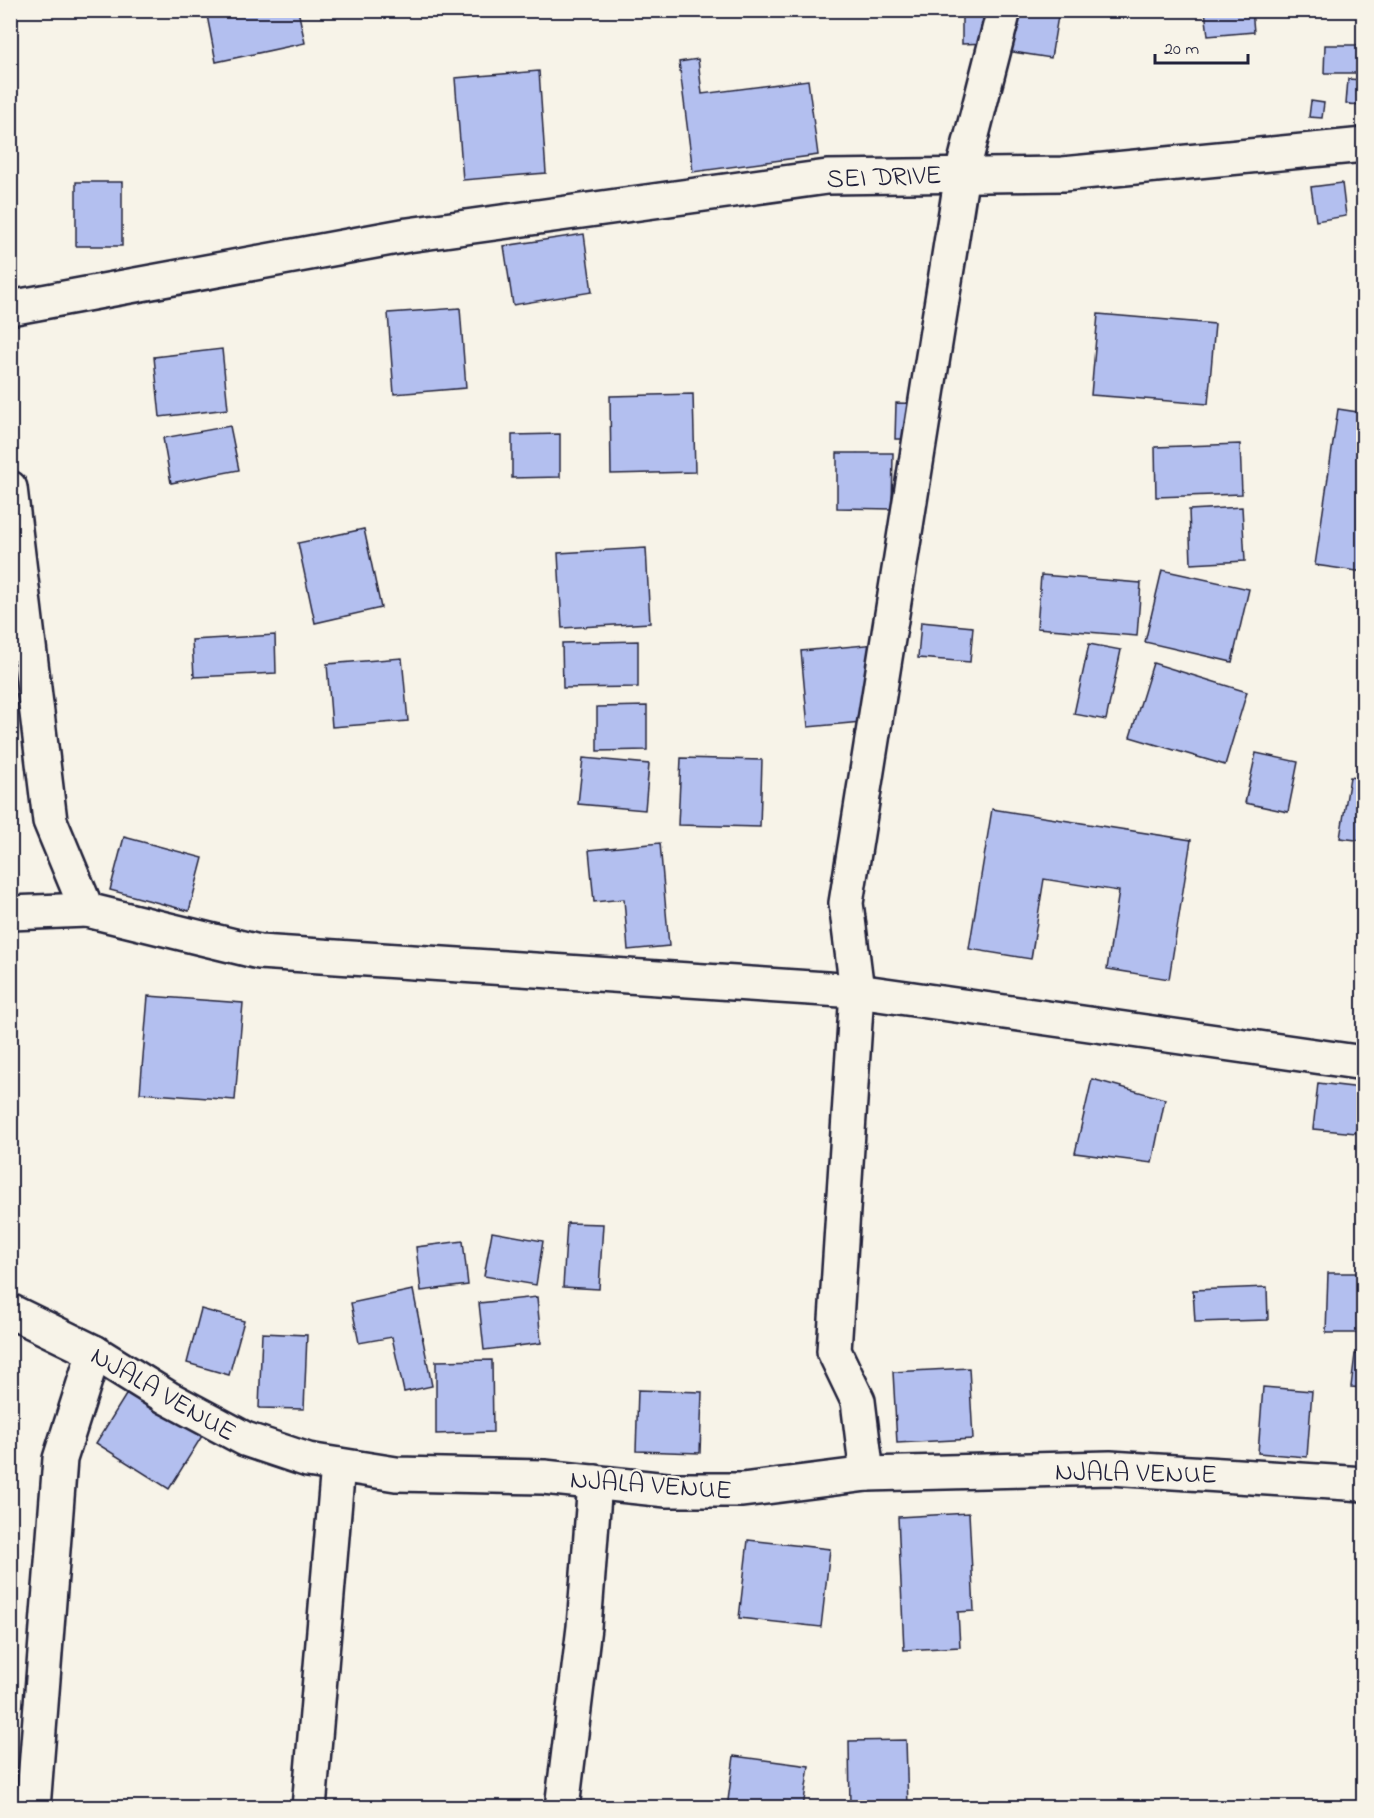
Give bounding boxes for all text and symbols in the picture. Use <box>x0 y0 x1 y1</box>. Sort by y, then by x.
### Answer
scale bar <box>1155 27 1248 65</box>
text: 20 m <box>1164 37 1199 63</box>
street label: SEI DRIVE <box>826 157 942 200</box>
street label: NJALA VENUE <box>83 1338 243 1453</box>
street label: NJALA VENUE <box>1055 1454 1217 1495</box>
street label: NJALA VENUE <box>569 1461 733 1512</box>

